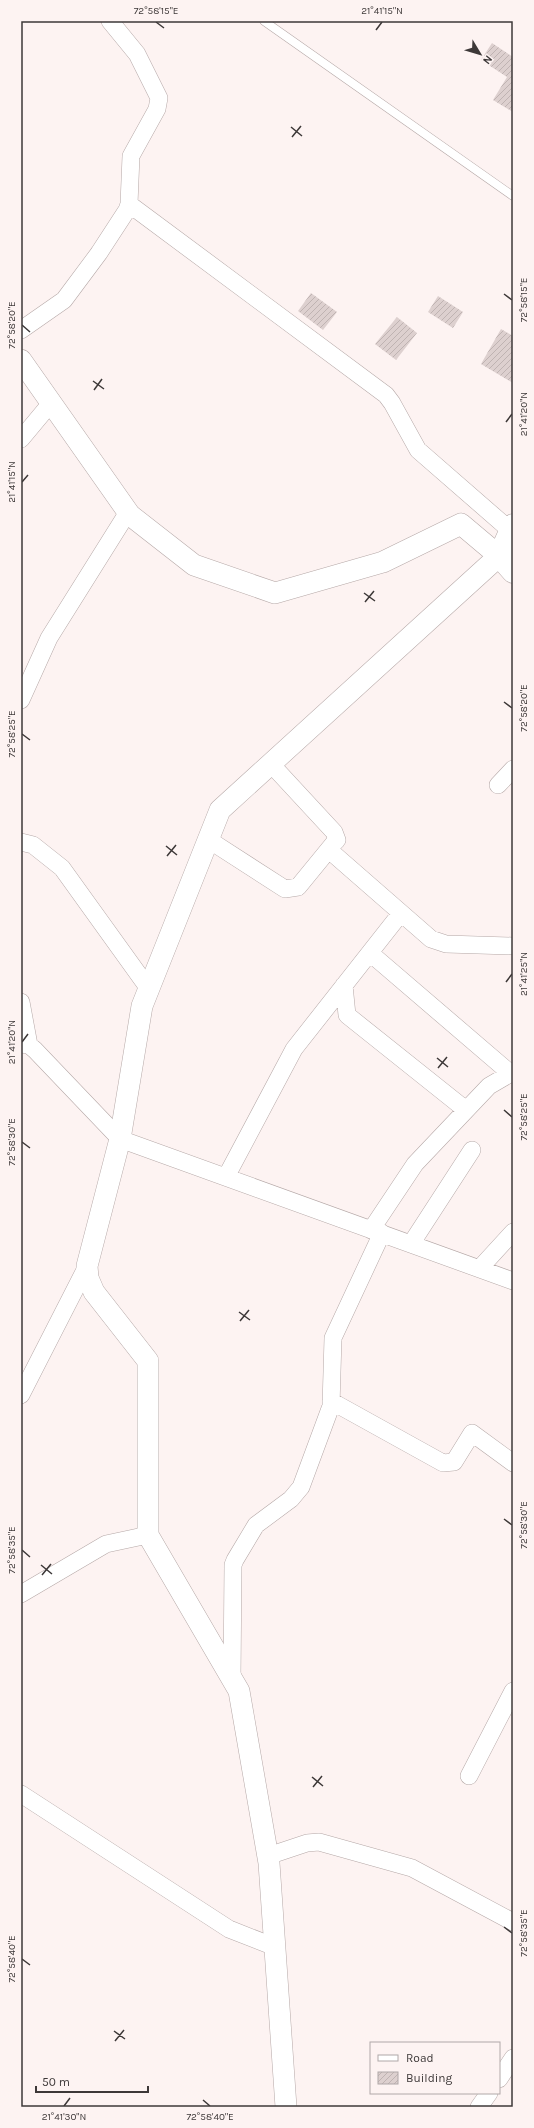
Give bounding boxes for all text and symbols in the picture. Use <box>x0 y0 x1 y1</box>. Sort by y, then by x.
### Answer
text: 72°58'15"E <box>134 5 178 17</box>
text: 21°41'15"N <box>361 5 403 17</box>
north arrow <box>460 34 500 74</box>
text: N <box>480 53 495 67</box>
text: 72°58'15"E <box>518 278 530 322</box>
text: 72°58'20"E <box>6 301 18 349</box>
text: 21°41'20"N <box>518 392 530 436</box>
text: 21°41'15"N <box>6 461 18 503</box>
text: 72°58'20"E <box>518 684 530 732</box>
text: 72°58'25"E <box>6 710 18 758</box>
text: 21°41'25"N <box>518 952 530 996</box>
text: 21°41'20"N <box>6 1020 18 1064</box>
text: 72°58'25"E <box>518 1093 530 1141</box>
text: 72°58'30"E <box>6 1118 18 1166</box>
text: 72°58'30"E <box>518 1501 530 1549</box>
text: 72°58'35"E <box>6 1526 18 1574</box>
text: 72°58'35"E <box>518 1909 530 1957</box>
text: 72°58'40"E <box>6 1935 18 1983</box>
legend <box>370 2042 500 2094</box>
text: Road <box>406 2051 434 2065</box>
scale bar <box>36 2068 148 2094</box>
text: Building <box>406 2071 453 2085</box>
text: 50 m <box>42 2075 70 2089</box>
text: 21°41'30"N <box>42 2111 86 2123</box>
text: 72°58'40"E <box>186 2111 234 2123</box>

